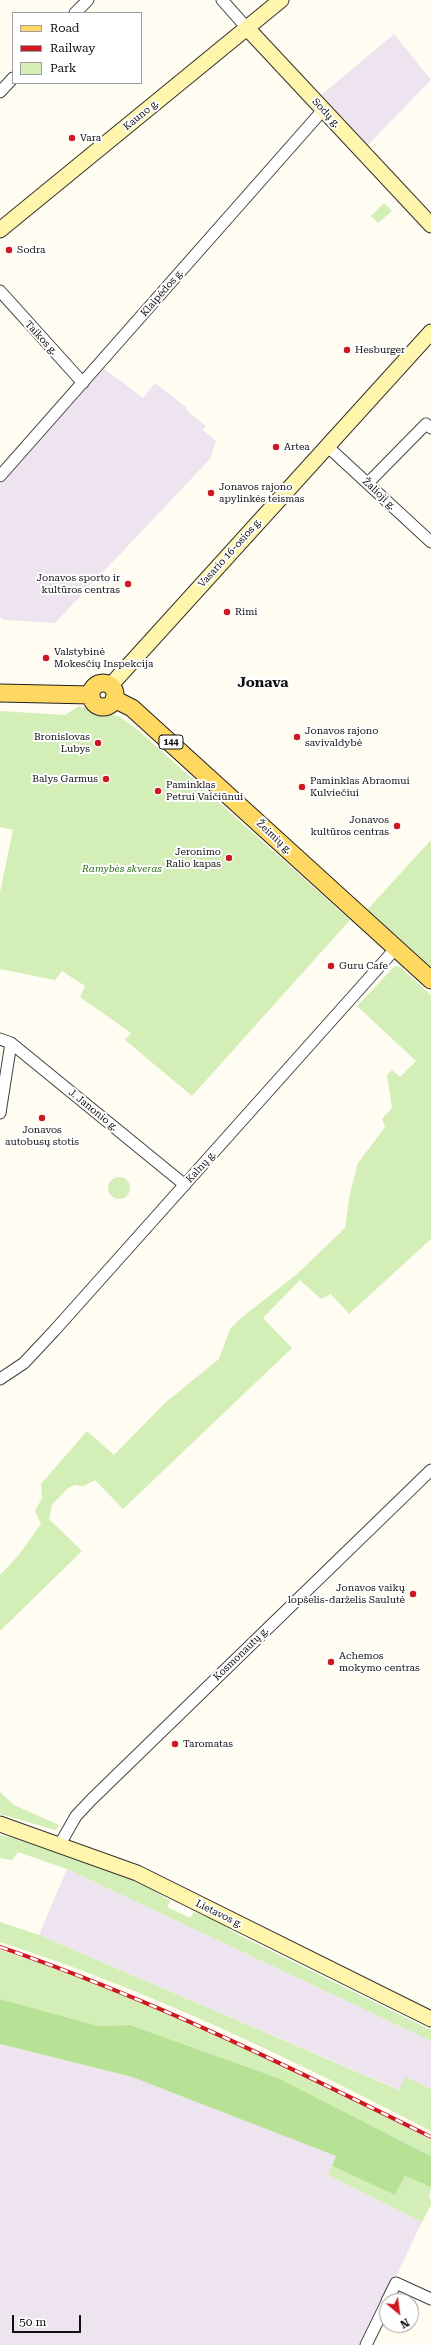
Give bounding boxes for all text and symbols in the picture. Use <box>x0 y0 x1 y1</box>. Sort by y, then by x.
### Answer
legend <box>12 12 142 84</box>
text: Road <box>50 21 79 35</box>
text: Railway <box>50 41 95 55</box>
text: Park <box>50 61 76 75</box>
street label: Sodų g. <box>309 96 343 130</box>
street label: Kauno g. <box>121 97 161 133</box>
place label: Vara <box>80 132 101 144</box>
marker: Vara <box>67 133 77 143</box>
place label: Sodra <box>17 244 45 256</box>
marker: Sodra <box>4 245 14 255</box>
street label: Klaipėdos g. <box>138 267 186 319</box>
street label: Taikos g. <box>22 319 60 357</box>
place label: Hesburger <box>355 344 405 356</box>
marker: Hesburger <box>342 345 352 355</box>
place label: Artea <box>284 441 310 453</box>
marker: Artea <box>271 442 281 452</box>
street label: Žalioji g. <box>360 476 398 512</box>
place label: Jonavos rajono apylinkės teismas <box>219 481 304 504</box>
marker: Jonavos rajono apylinkės teismas <box>206 488 216 498</box>
street label: Vasario 16-osios g. <box>196 516 264 590</box>
place label: Jonavos sporto ir kultūros centras <box>36 572 120 596</box>
marker: Jonavos sporto ir kultūros centras <box>123 579 133 589</box>
place label: Rimi <box>235 606 257 618</box>
marker: Rimi <box>222 607 232 617</box>
place label: Valstybinė Mokesčių Inspekcija <box>54 646 153 670</box>
marker: Valstybinė Mokesčių Inspekcija <box>41 653 51 663</box>
district label: Jonava <box>238 675 288 691</box>
place label: Jonavos rajono savivaldybė <box>305 725 378 748</box>
place label: Bronislovas Lubys <box>34 731 90 754</box>
marker: Jonavos rajono savivaldybė <box>292 732 302 742</box>
road number: 144 <box>159 735 183 749</box>
marker: Bronislovas Lubys <box>93 738 103 748</box>
place label: Balys Garmus <box>32 773 98 785</box>
marker: Balys Garmus <box>101 774 111 784</box>
place label: Paminklas Abraomui Kulviečiui <box>310 775 410 798</box>
place label: Paminklas Petrui Vaičiūnui <box>166 779 243 802</box>
marker: Paminklas Abraomui Kulviečiui <box>297 782 307 792</box>
marker: Paminklas Petrui Vaičiūnui <box>153 786 163 796</box>
place label: Jonavos kultūros centras <box>311 814 389 838</box>
street label: Žeimių g. <box>254 818 294 856</box>
marker: Jonavos kultūros centras <box>392 821 402 831</box>
place label: Jeronimo Ralio kapas <box>166 846 221 870</box>
marker: Jeronimo Ralio kapas <box>224 853 234 863</box>
park label: Ramybės skveras <box>82 863 162 875</box>
place label: Guru Cafe <box>339 960 388 972</box>
marker: Guru Cafe <box>326 961 336 971</box>
street label: J. Janonio g. <box>66 1087 120 1133</box>
marker: Jonavos autobusų stotis <box>37 1113 47 1123</box>
place label: Jonavos autobusų stotis <box>5 1124 79 1148</box>
street label: Kalnų g. <box>184 1149 218 1185</box>
place label: Jonavos vaikų lopšelis-darželis Saulutė <box>288 1582 405 1606</box>
marker: Jonavos vaikų lopšelis-darželis Saulutė <box>408 1589 418 1599</box>
street label: Kosmonautų g. <box>211 1625 271 1683</box>
place label: Achemos mokymo centras <box>339 1650 420 1674</box>
marker: Achemos mokymo centras <box>326 1657 336 1667</box>
place label: Taromatas <box>183 1738 233 1750</box>
marker: Taromatas <box>170 1739 180 1749</box>
street label: Lietavos g. <box>194 1897 244 1931</box>
north arrow <box>379 2293 419 2333</box>
scale bar <box>14 2307 83 2333</box>
text: 50 m <box>19 2315 46 2329</box>
text: N <box>398 2315 411 2331</box>

